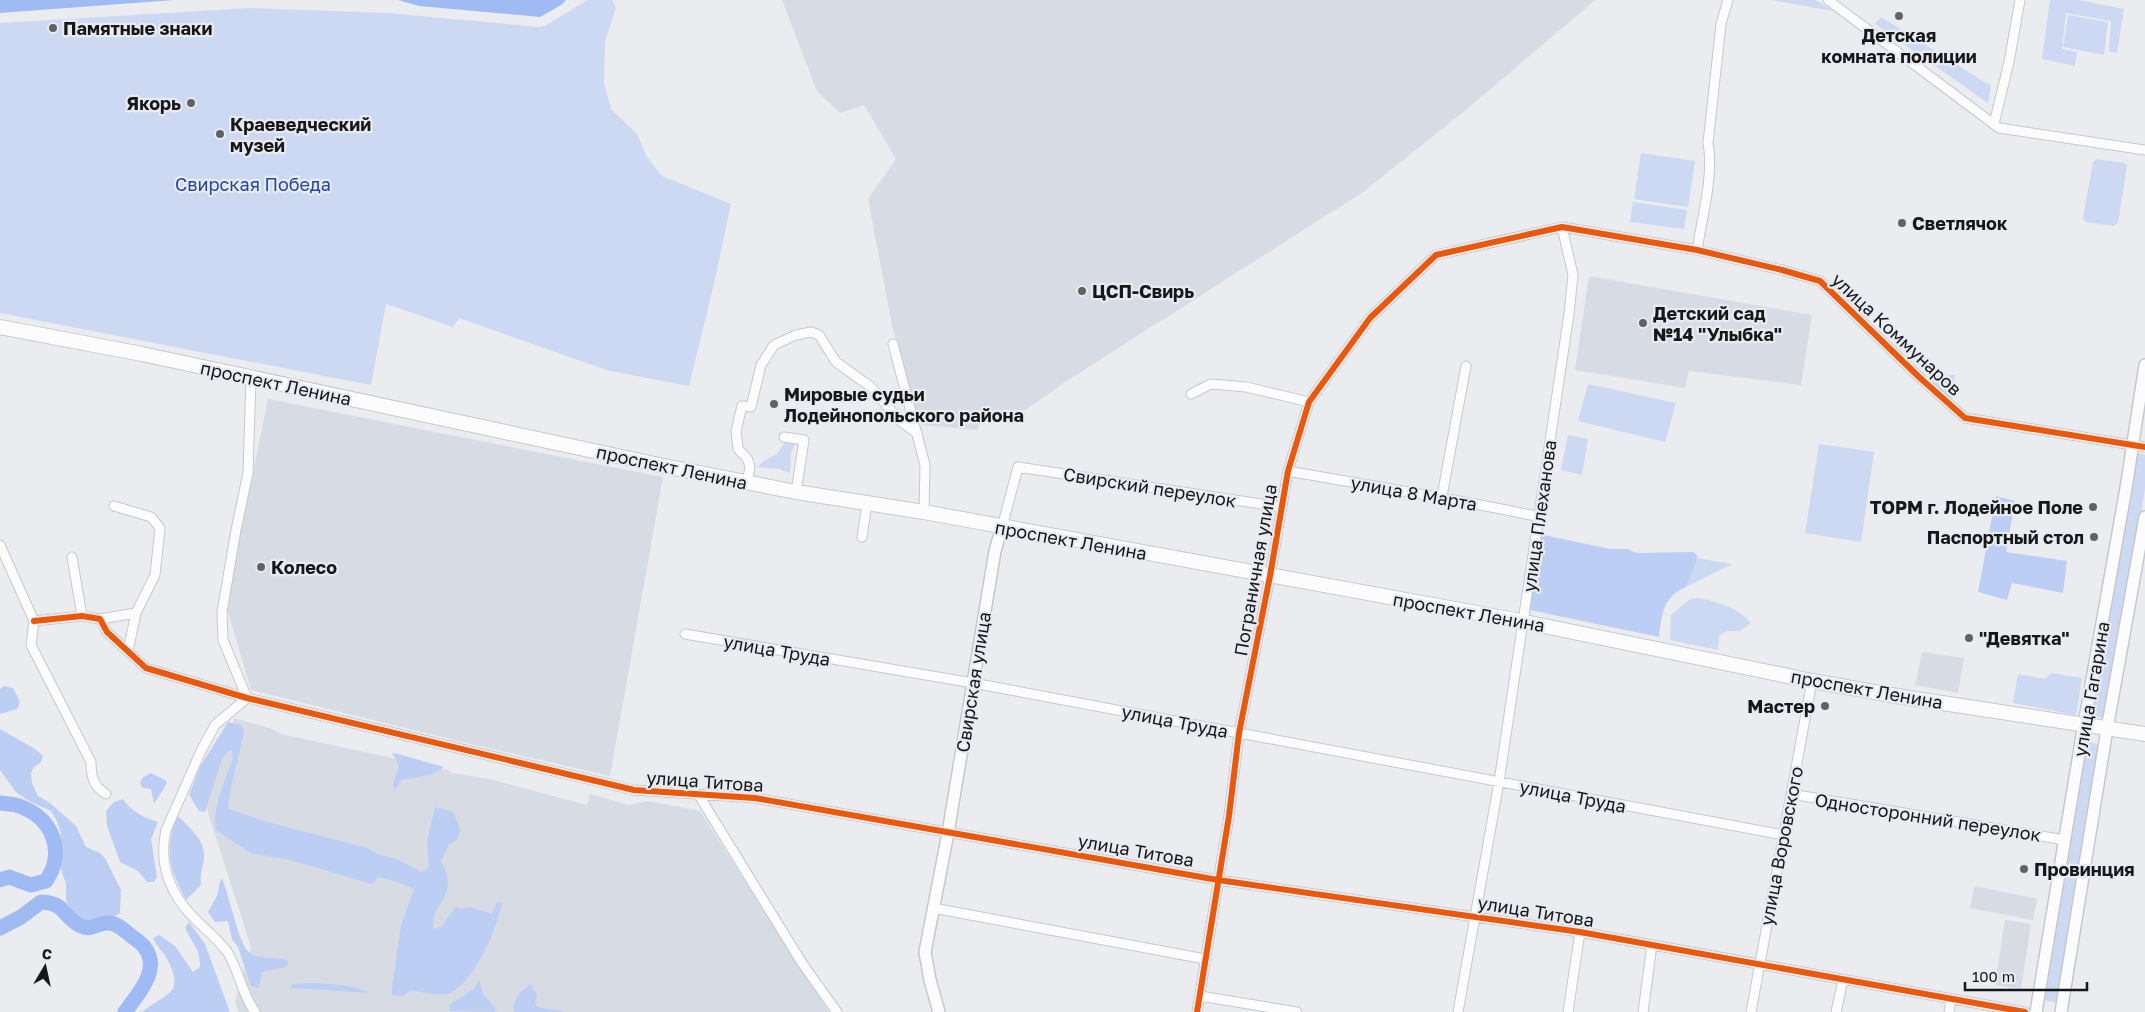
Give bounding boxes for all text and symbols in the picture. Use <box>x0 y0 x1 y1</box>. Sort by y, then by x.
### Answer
marker: Детская комната полиции <box>1893 10 1905 22</box>
place label: Памятные знаки <box>63 17 212 39</box>
marker: Памятные знаки <box>47 22 59 34</box>
place label: Детская комната полиции <box>1821 24 1977 67</box>
place label: Якорь <box>127 92 181 114</box>
marker: Якорь <box>185 97 197 109</box>
place label: Краеведческий музей <box>230 113 371 156</box>
marker: Краеведческий музей <box>214 128 226 140</box>
park label: Свирская Победа <box>175 173 331 195</box>
place label: Светлячок <box>1912 212 2008 234</box>
marker: Светлячок <box>1896 217 1908 229</box>
street label: улица Коммунаров <box>1828 268 1966 400</box>
place label: ЦСП-Свирь <box>1092 280 1194 302</box>
marker: ЦСП-Свирь <box>1076 285 1088 297</box>
place label: Детский сад №14 "Улыбка" <box>1653 302 1782 345</box>
marker: Детский сад №14 "Улыбка" <box>1637 317 1649 329</box>
street label: проспект Ленина <box>198 356 354 410</box>
place label: Мировые судьи Лодейнопольского района <box>784 383 1024 426</box>
marker: Мировые судьи Лодейнопольского района <box>768 398 780 410</box>
street label: улица Плеханова <box>1517 439 1561 593</box>
street label: проспект Ленина <box>594 440 750 494</box>
street label: Свирский переулок <box>1062 462 1238 512</box>
street label: улица 8 Марта <box>1349 471 1479 515</box>
street label: Пограничная улица <box>1229 482 1281 658</box>
place label: ТОРМ г. Лодейное Поле <box>1870 496 2083 518</box>
marker: ТОРМ г. Лодейное Поле <box>2087 501 2099 513</box>
street label: проспект Ленина <box>993 516 1149 564</box>
place label: Паспортный стол <box>1927 526 2084 548</box>
marker: Паспортный стол <box>2088 531 2100 543</box>
place label: Колесо <box>271 556 337 578</box>
marker: Колесо <box>255 561 267 573</box>
street label: проспект Ленина <box>1391 588 1547 636</box>
street label: Свирская улица <box>951 610 995 754</box>
street label: улица Гагарина <box>2068 620 2114 758</box>
place label: "Девятка" <box>1979 627 2070 649</box>
street label: улица Труда <box>722 630 832 670</box>
marker: "Девятка" <box>1963 632 1975 644</box>
street label: проспект Ленина <box>1789 665 1945 713</box>
place label: Мастер <box>1747 695 1815 717</box>
street label: улица Труда <box>1120 700 1230 742</box>
marker: Мастер <box>1819 700 1831 712</box>
street label: улица Воровского <box>1755 765 1807 927</box>
street label: улица Титова <box>646 766 764 796</box>
street label: улица Труда <box>1518 775 1628 817</box>
street label: Односторонний переулок <box>1813 788 2043 846</box>
street label: улица Титова <box>1076 829 1196 871</box>
place label: Провинция <box>2034 858 2135 880</box>
marker: Провинция <box>2018 863 2030 875</box>
street label: улица Титова <box>1476 891 1596 931</box>
north arrow <box>20 942 70 992</box>
text: С <box>41 944 53 963</box>
scale bar <box>1965 960 2088 992</box>
text: 100 m <box>1972 967 2015 985</box>

